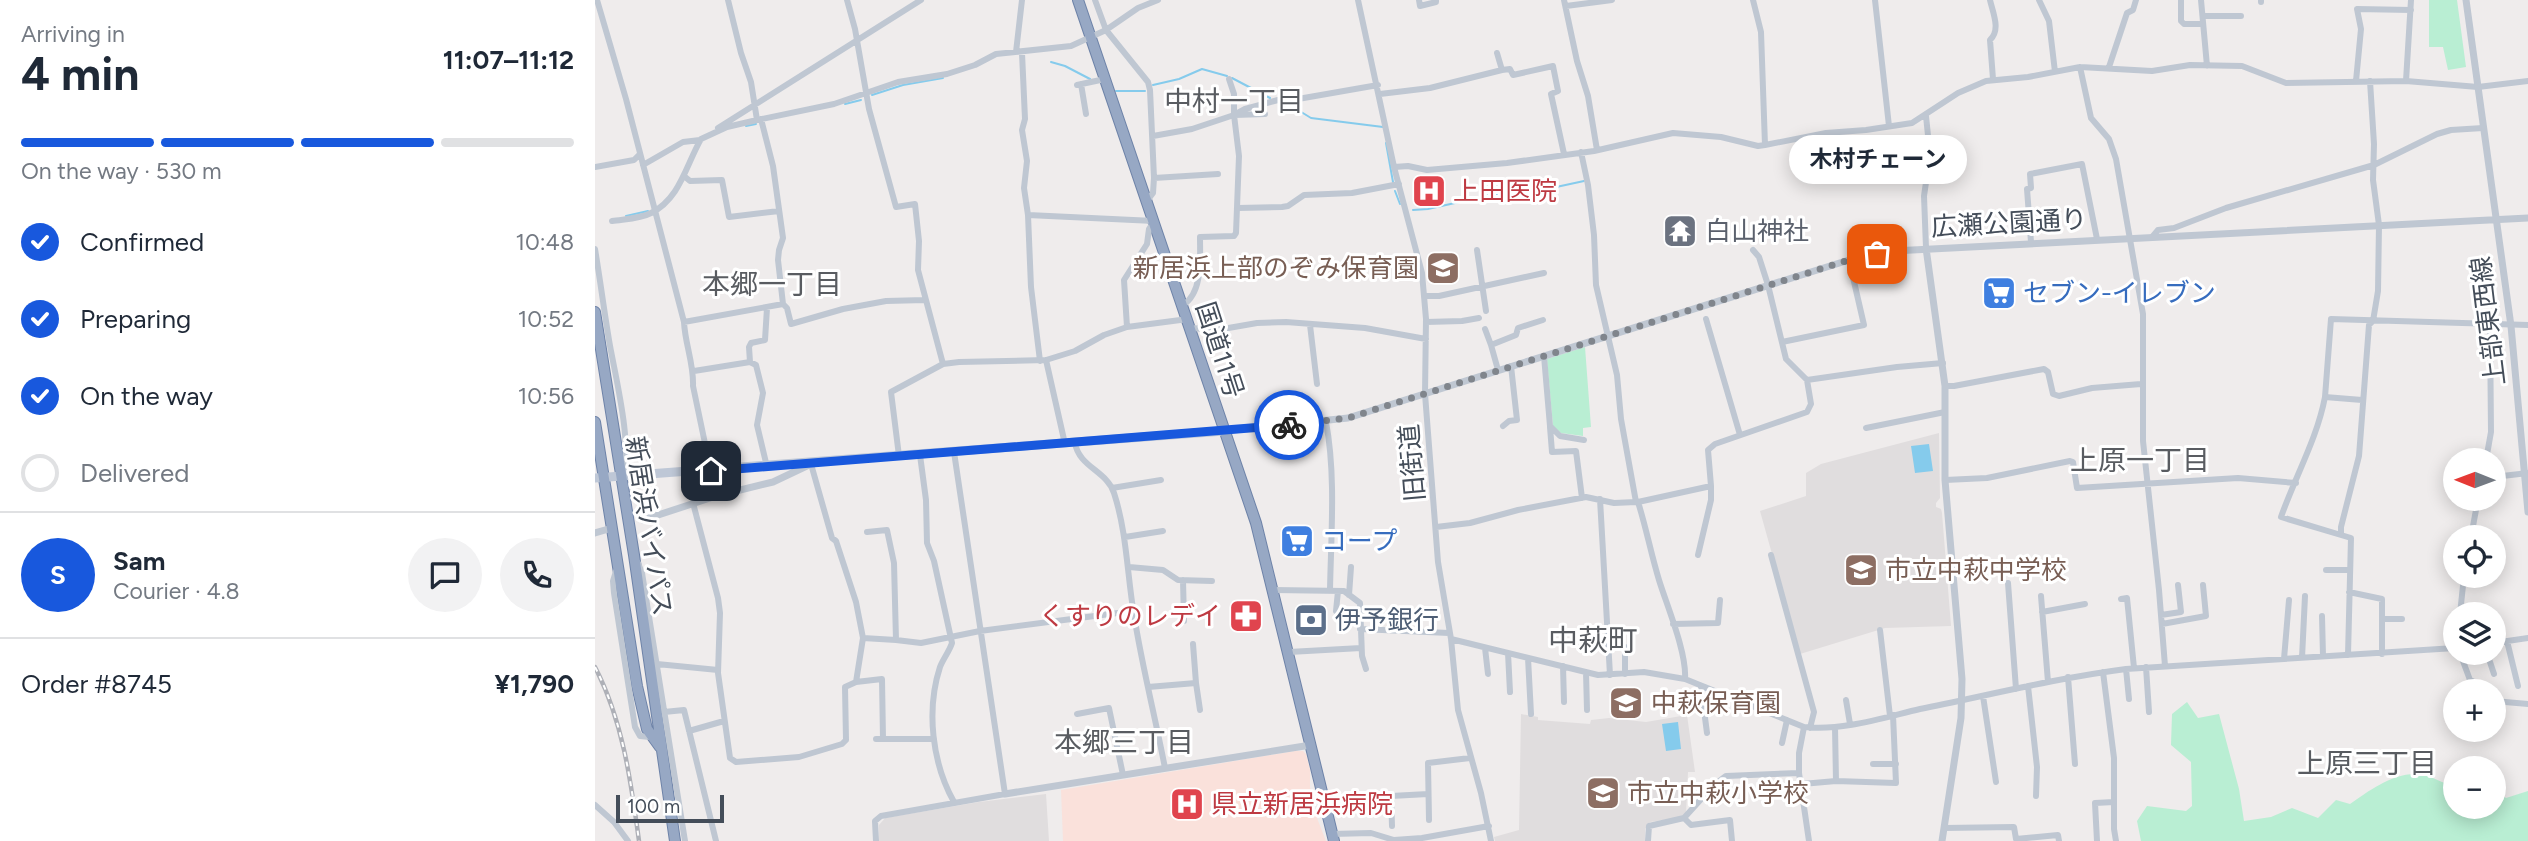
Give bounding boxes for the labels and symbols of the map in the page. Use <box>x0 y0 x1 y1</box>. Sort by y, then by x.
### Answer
district label: 中村一丁目 <box>1164 84 1304 118</box>
callout: 木村チェーン <box>1788 135 1966 184</box>
hospital icon: 上田医院 <box>1410 172 1448 210</box>
place label: 上田医院 <box>1453 175 1557 207</box>
street label: 広瀬公園通り <box>1930 203 2088 243</box>
temple icon: 白山神社 <box>1661 212 1699 250</box>
place label: 白山神社 <box>1705 215 1809 247</box>
pin <box>1847 224 1907 284</box>
school or university icon: 新居浜上部のぞみ保育園 <box>1424 249 1462 287</box>
place label: 新居浜上部のぞみ保育園 <box>1133 252 1419 284</box>
street label: 上部東西線 <box>2464 255 2512 387</box>
district label: 本郷一丁目 <box>702 267 842 301</box>
supermarket icon: セブン-イレブン <box>1980 274 2018 312</box>
place label: セブン-イレブン <box>2023 277 2216 309</box>
street label: 国道11号 <box>1189 298 1251 402</box>
courier <box>1254 390 1324 460</box>
street label: 旧街道 <box>1393 423 1431 503</box>
street label: 新居浜バイパス <box>619 434 679 618</box>
pin <box>681 441 741 501</box>
district label: 上原一丁目 <box>2070 443 2210 477</box>
north arrow <box>2443 448 2506 511</box>
supermarket icon: コープ <box>1278 522 1316 560</box>
place label: コープ <box>1321 525 1397 557</box>
school or university icon: 市立中萩中学校 <box>1842 551 1880 589</box>
place label: 市立中萩中学校 <box>1885 554 2067 586</box>
pharmacy icon: くすりのレデイ <box>1227 597 1265 635</box>
place label: くすりのレデイ <box>1039 600 1221 632</box>
bank icon: 伊予銀行 <box>1292 601 1330 639</box>
place label: 伊予銀行 <box>1335 604 1439 636</box>
district label: 中萩町 <box>1548 622 1638 659</box>
school or university icon: 中萩保育園 <box>1607 684 1645 722</box>
place label: 中萩保育園 <box>1651 687 1781 719</box>
district label: 本郷三丁目 <box>1054 725 1194 759</box>
district label: 上原三丁目 <box>2297 746 2437 780</box>
school or university icon: 市立中萩小学校 <box>1584 774 1622 812</box>
place label: 市立中萩小学校 <box>1627 777 1809 809</box>
hospital icon: 県立新居浜病院 <box>1168 785 1206 823</box>
place label: 県立新居浜病院 <box>1211 788 1393 820</box>
scale bar <box>616 792 725 824</box>

